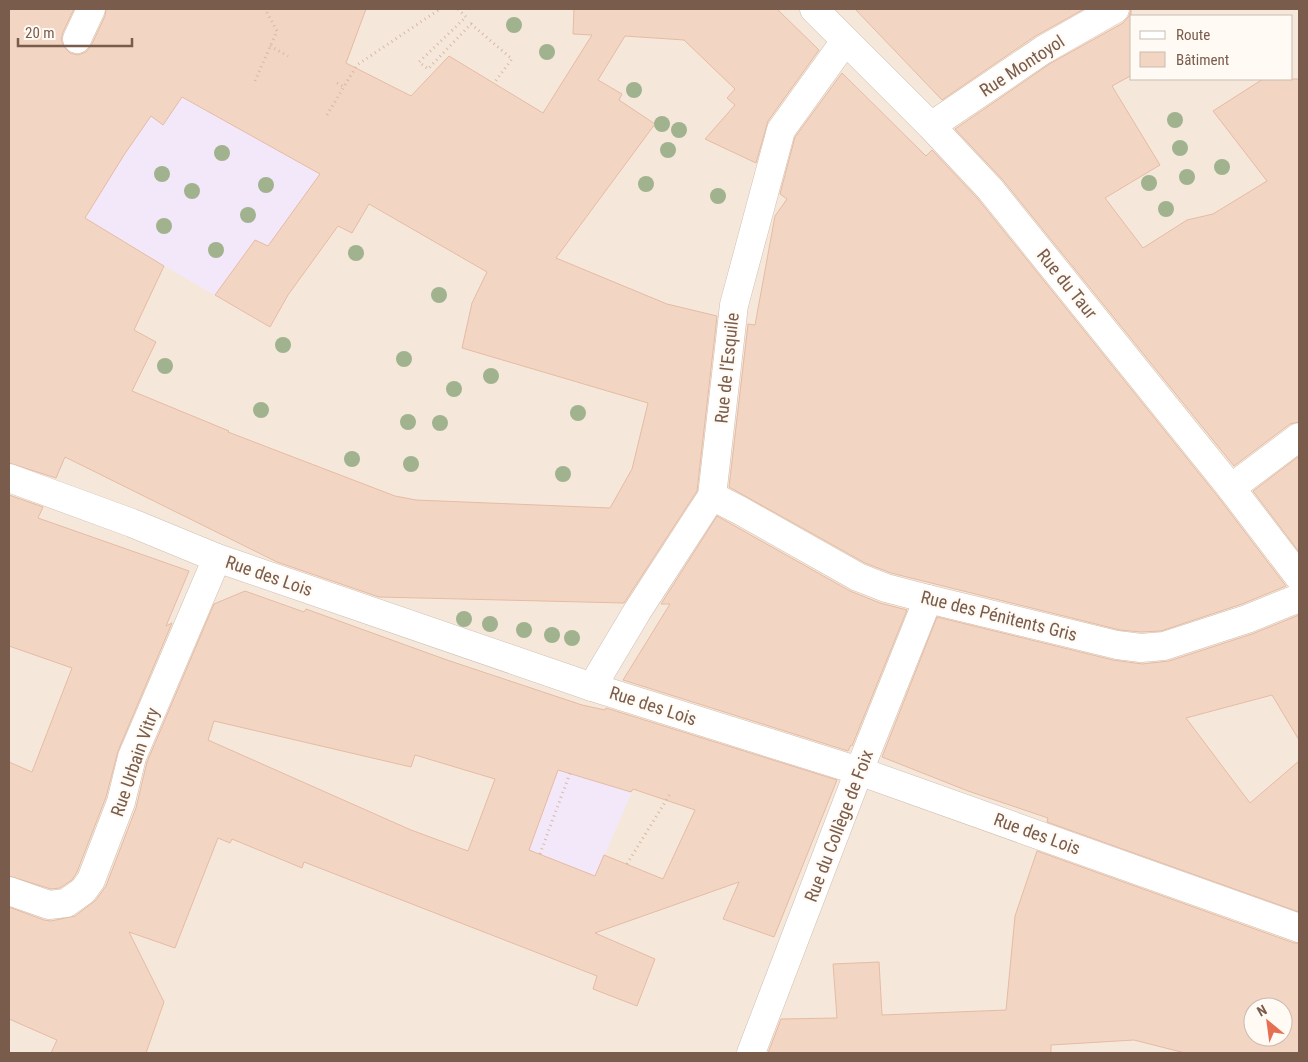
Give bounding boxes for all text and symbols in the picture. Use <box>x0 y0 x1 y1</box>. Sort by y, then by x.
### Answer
scale bar <box>18 15 131 47</box>
legend <box>1130 15 1293 80</box>
text: 20 m <box>25 24 55 42</box>
text: Route <box>1176 26 1210 44</box>
street label: Rue Montoyol <box>975 30 1068 101</box>
text: Bâtiment <box>1176 51 1229 69</box>
street label: Rue du Taur <box>1033 245 1102 323</box>
street label: Rue de l'Esquile <box>710 312 743 424</box>
street label: Rue des Lois <box>223 551 315 600</box>
street label: Rue des Pénitents Gris <box>919 586 1079 645</box>
street label: Rue des Lois <box>607 682 699 729</box>
street label: Rue Urbain Vitry <box>106 704 163 819</box>
street label: Rue du Collège de Foix <box>800 747 877 905</box>
street label: Rue des Lois <box>991 808 1083 859</box>
north arrow <box>1243 997 1293 1047</box>
text: N <box>1254 1002 1269 1020</box>

